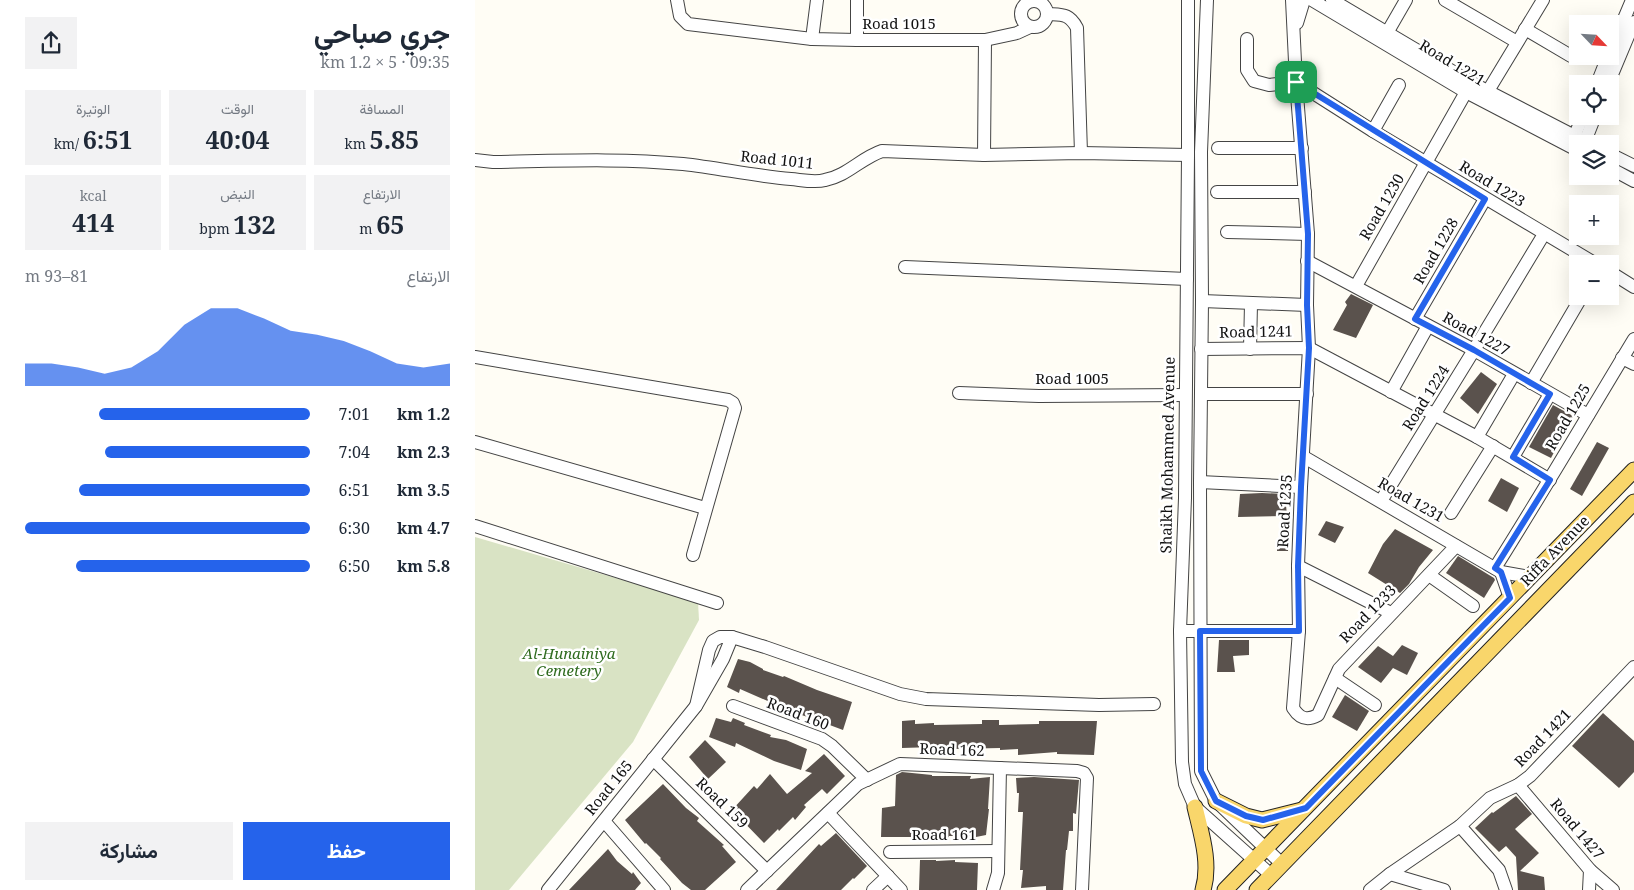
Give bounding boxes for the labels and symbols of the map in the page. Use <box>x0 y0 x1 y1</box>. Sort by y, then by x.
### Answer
street label: Road 1015 <box>862 13 936 33</box>
north arrow <box>1569 15 1619 65</box>
street label: Road 1221 <box>1416 35 1489 90</box>
pin <box>1275 61 1317 103</box>
street label: Road 1011 <box>739 145 815 173</box>
street label: Road 1223 <box>1456 156 1529 211</box>
street label: Road 1230 <box>1354 170 1408 243</box>
street label: Road 1228 <box>1408 214 1462 287</box>
street label: Road 1227 <box>1439 307 1514 360</box>
street label: Road 1241 <box>1219 320 1293 342</box>
street label: Shaikh Mohammed Avenue <box>1155 356 1179 554</box>
street label: Road 1224 <box>1397 360 1453 434</box>
street label: Road 1005 <box>1035 368 1109 388</box>
street label: Road 1225 <box>1540 380 1594 453</box>
street label: Road 1231 <box>1375 472 1448 526</box>
street label: Road 1235 <box>1272 474 1296 548</box>
street label: Riffa Avenue <box>1515 511 1593 590</box>
street label: Road 1233 <box>1335 580 1400 647</box>
park label: Al-Hunainiya Cemetery <box>521 643 616 680</box>
street label: Road 160 <box>764 692 832 734</box>
street label: Road 1421 <box>1510 704 1575 771</box>
street label: Road 162 <box>919 738 985 760</box>
street label: Road 165 <box>580 756 637 819</box>
street label: Road 159 <box>692 772 753 832</box>
street label: Road 1427 <box>1546 794 1609 863</box>
street label: Road 161 <box>911 824 977 844</box>

